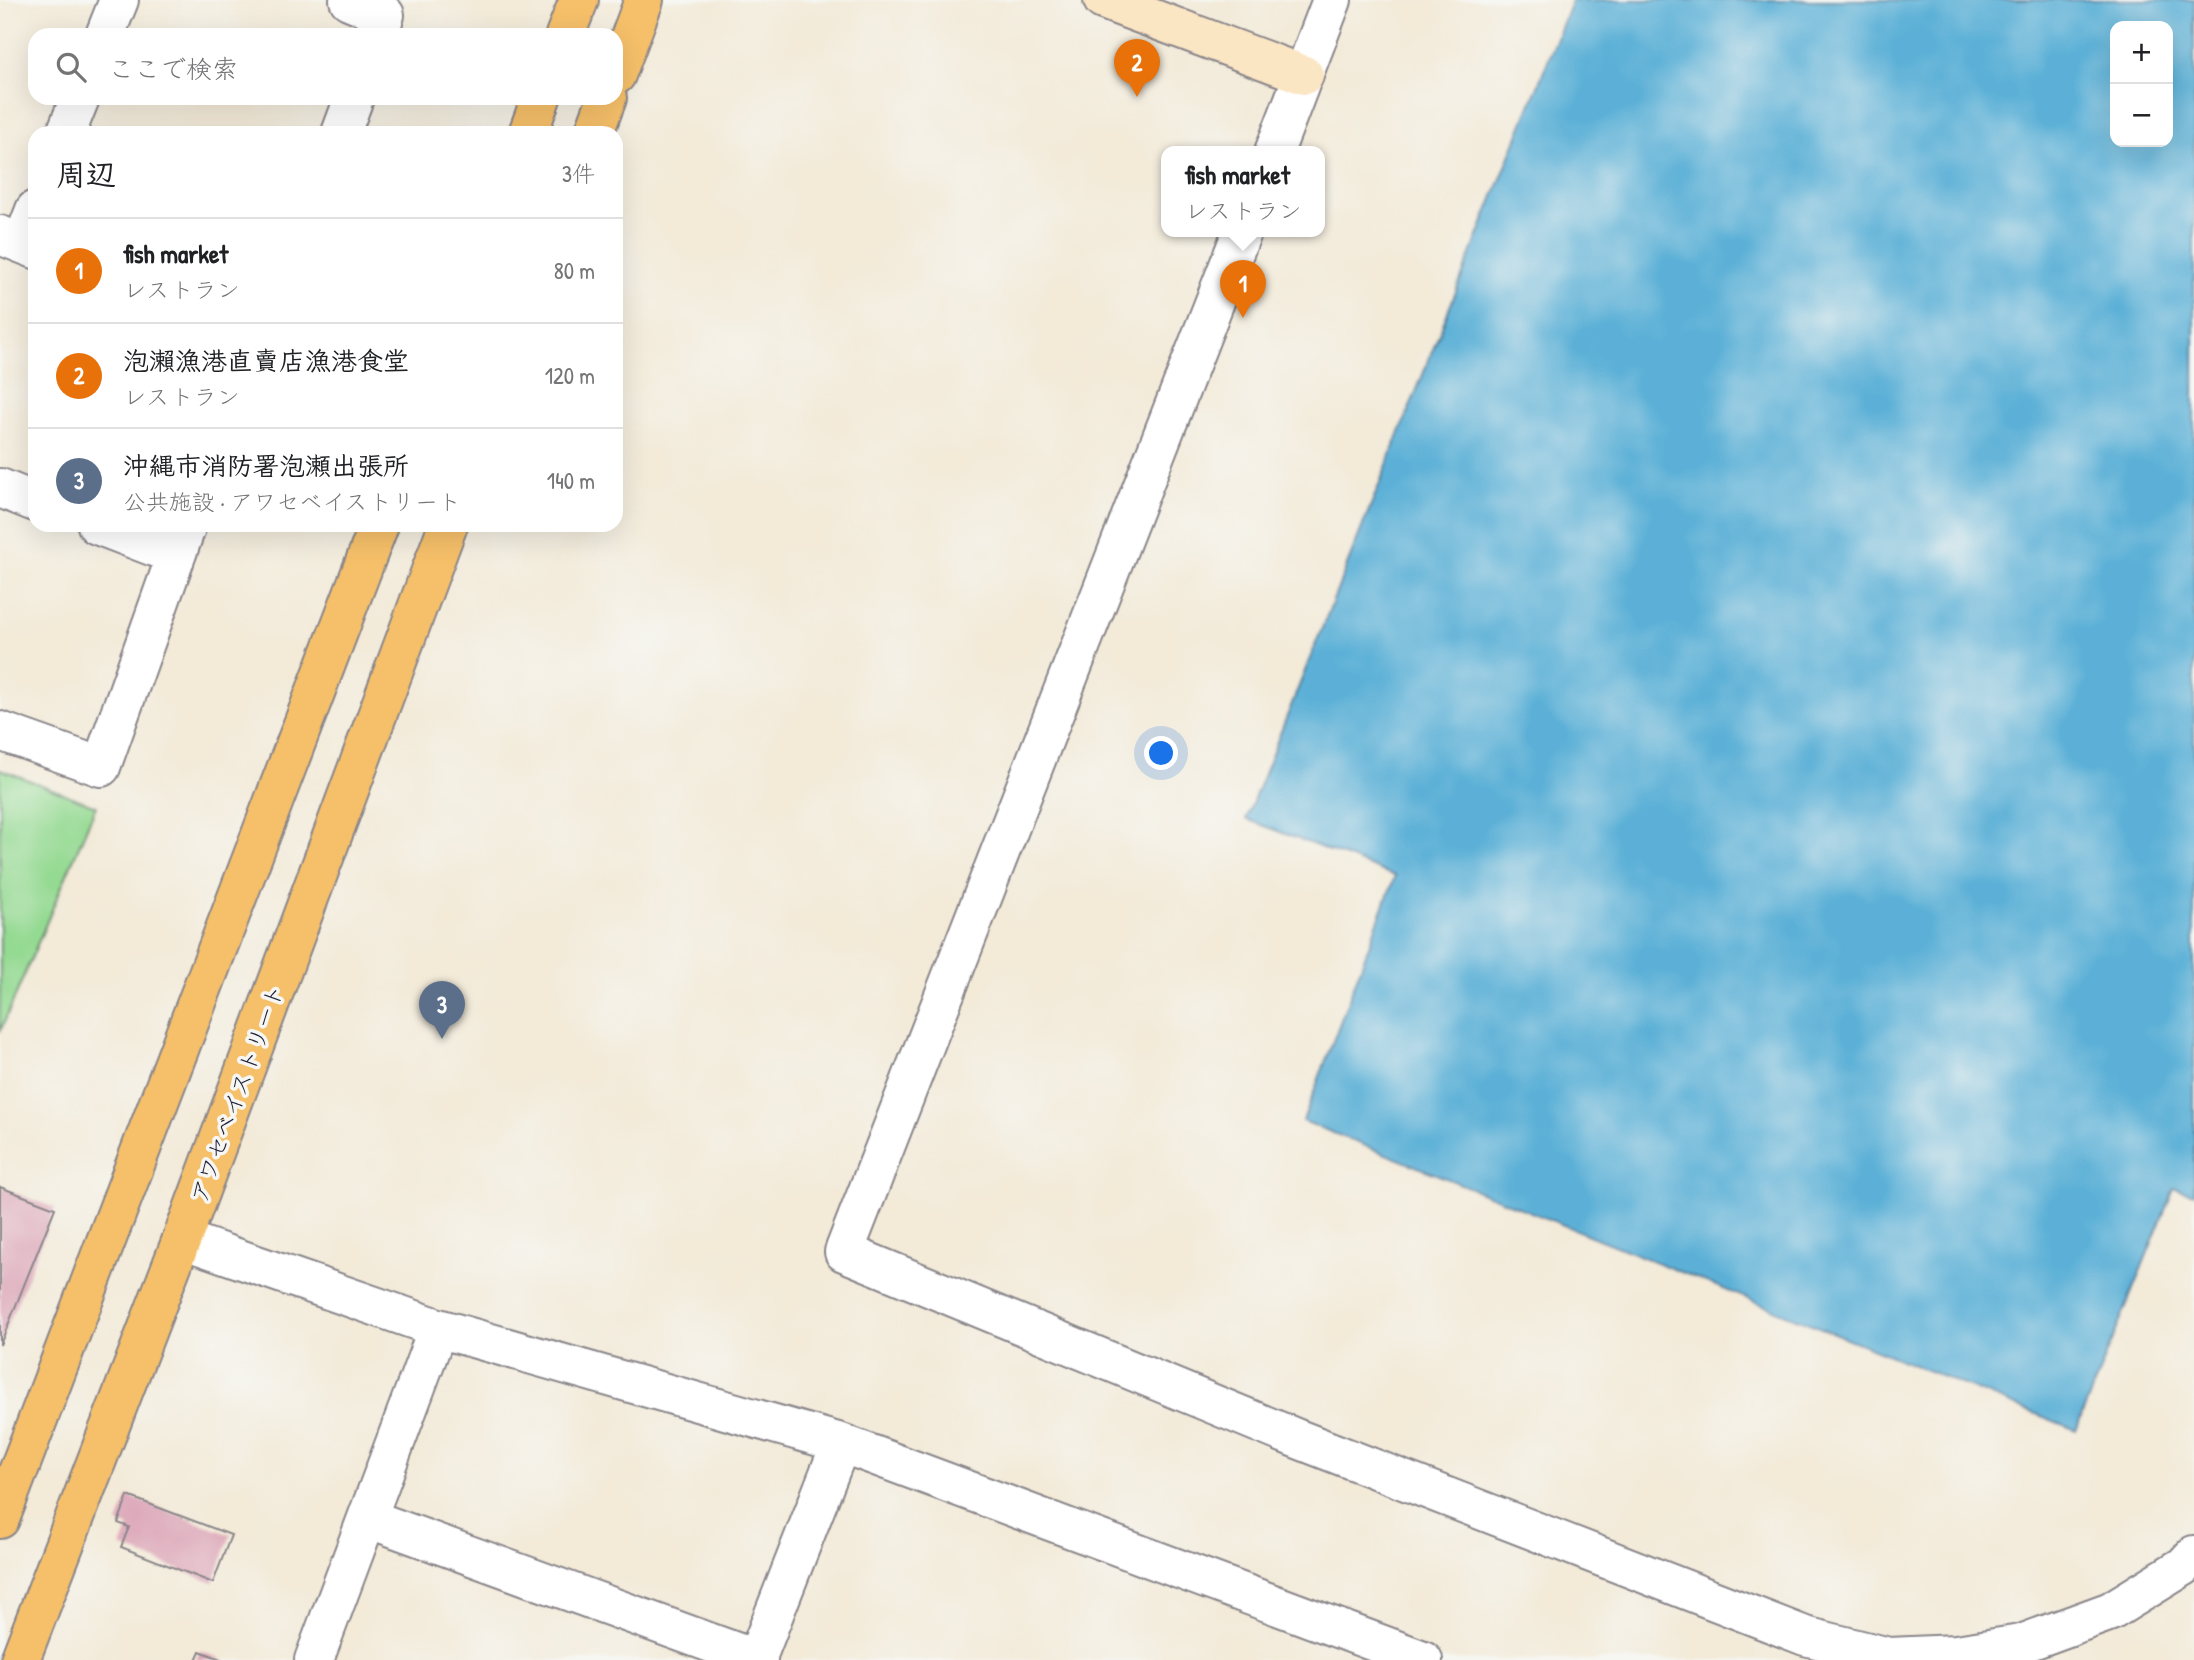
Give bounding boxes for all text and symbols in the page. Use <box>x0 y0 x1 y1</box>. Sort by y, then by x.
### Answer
map controls <box>2110 21 2173 147</box>
button: + <box>2110 21 2173 84</box>
search box <box>28 28 623 105</box>
pin: 2 <box>1114 39 1160 97</box>
icon: search <box>52 48 90 86</box>
text: ここで検索 <box>108 51 238 86</box>
button: − <box>2110 84 2173 147</box>
popup <box>1161 146 1325 237</box>
text: 周辺 <box>56 154 116 194</box>
text: fish market <box>1185 157 1290 192</box>
text: 3件 <box>562 158 595 189</box>
text: レストラン <box>1185 195 1301 226</box>
text: fish market <box>123 236 228 271</box>
text: 1 <box>75 255 83 286</box>
text: 80 m <box>554 255 595 286</box>
pin: 1 <box>1220 260 1266 318</box>
text: レストラン <box>123 274 240 305</box>
text: 泡瀨漁港直賣店漁港食堂 <box>123 343 409 378</box>
text: 2 <box>74 360 84 391</box>
text: 120 m <box>545 360 595 391</box>
text: レストラン <box>123 381 240 412</box>
text: 沖縄市消防署泡瀬出張所 <box>123 448 409 483</box>
text: 3 <box>74 465 84 496</box>
text: 140 m <box>547 465 595 496</box>
text: 公共施設 · アワセベイストリート <box>123 486 461 517</box>
your location <box>1144 736 1178 770</box>
street label: アワセベイストリート <box>183 979 291 1207</box>
pin: 3 <box>419 981 465 1039</box>

